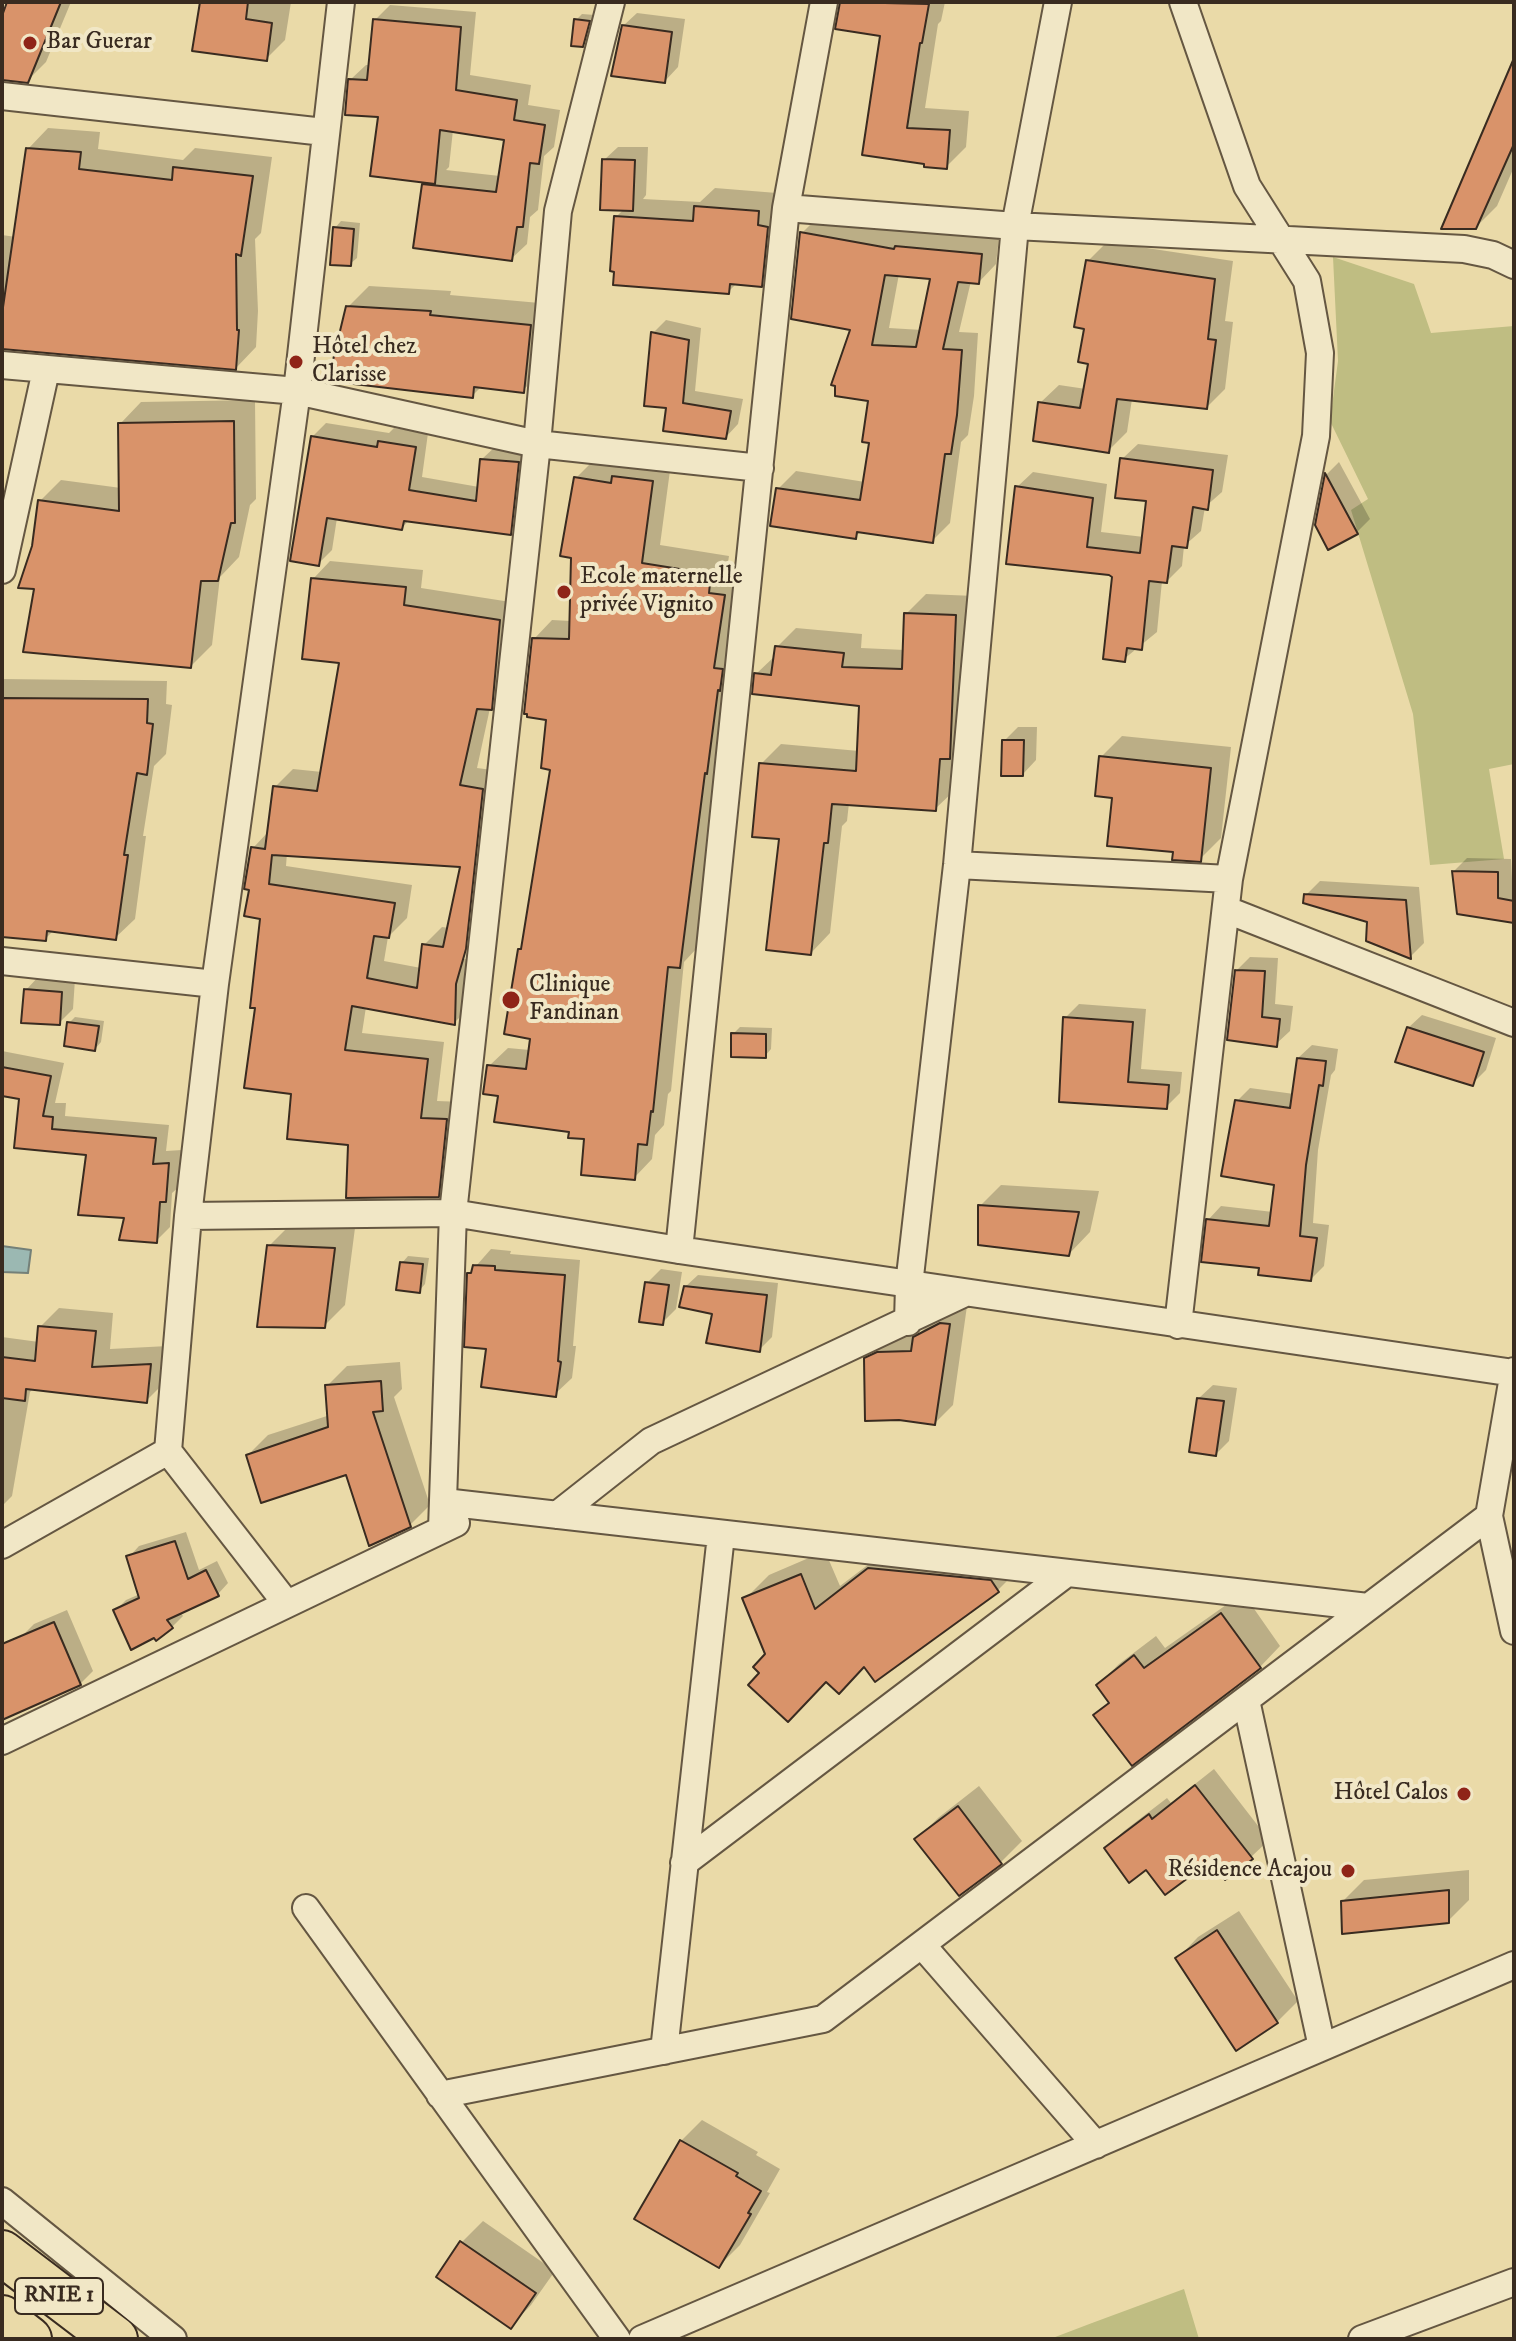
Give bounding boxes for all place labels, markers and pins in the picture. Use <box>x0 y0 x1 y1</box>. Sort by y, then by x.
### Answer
place label: Bar Guerar <box>46 29 152 57</box>
marker: Bar Guerar <box>21 34 39 52</box>
place label: Hôtel chez Clarisse <box>312 334 417 390</box>
marker: Hôtel chez Clarisse <box>287 353 305 371</box>
place label: Ecole maternelle privée Vignito <box>580 564 743 620</box>
marker: Ecole maternelle privée Vignito <box>555 583 573 601</box>
place label: Clinique Fandinan <box>529 972 619 1028</box>
marker: Clinique Fandinan <box>500 989 522 1011</box>
place label: Hôtel Calos <box>1334 1780 1448 1808</box>
marker: Hôtel Calos <box>1455 1785 1473 1803</box>
place label: Résidence Acajou <box>1167 1857 1332 1885</box>
marker: Résidence Acajou <box>1339 1862 1357 1880</box>

